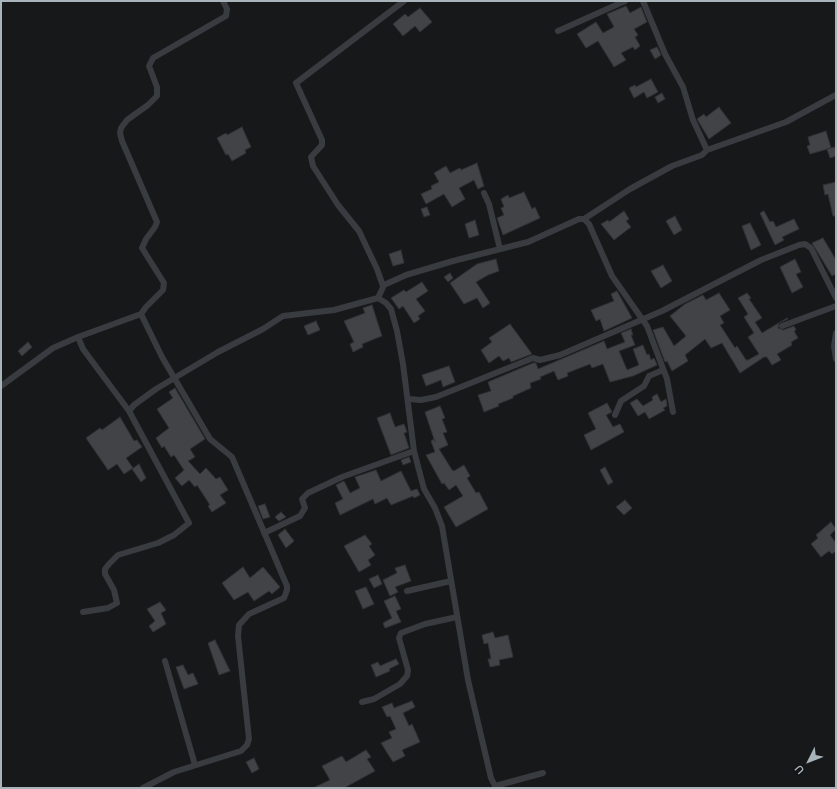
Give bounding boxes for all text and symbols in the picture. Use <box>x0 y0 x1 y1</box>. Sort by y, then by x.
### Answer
north arrow <box>789 741 829 781</box>
text: U <box>791 761 808 777</box>

